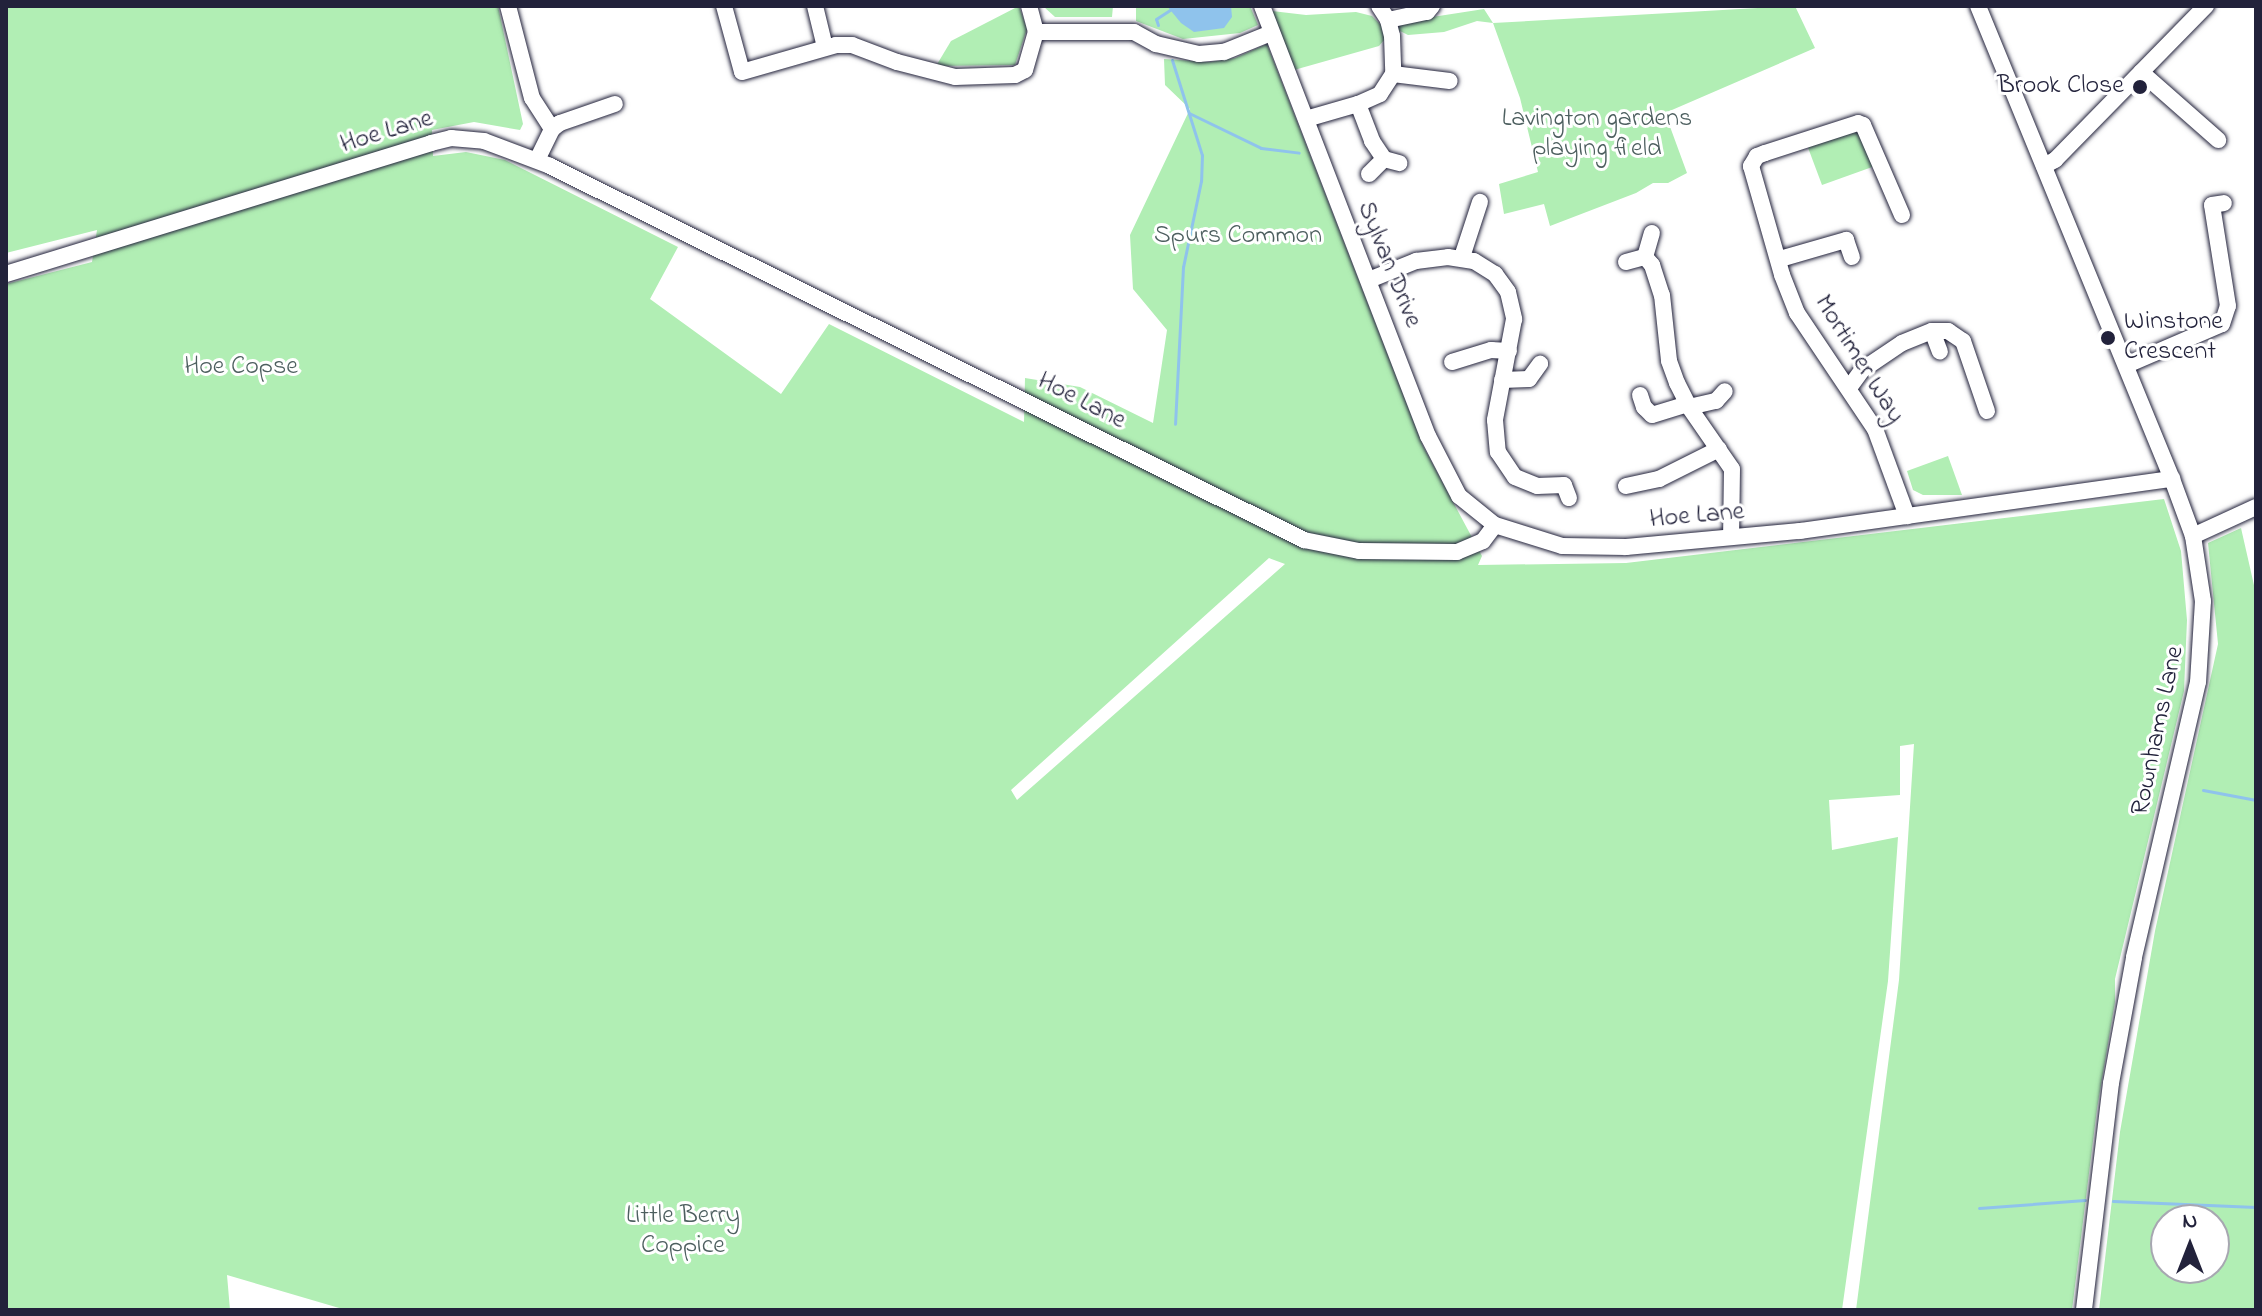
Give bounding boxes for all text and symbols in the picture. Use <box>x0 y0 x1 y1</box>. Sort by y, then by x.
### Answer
place label: Brook Close <box>1997 71 2124 103</box>
marker: Brook Close <box>2131 78 2149 96</box>
street label: Hoe Lane <box>337 104 437 162</box>
park label: Lavington gardens playing field <box>1502 104 1692 166</box>
street label: Sylvan Drive <box>1349 197 1427 333</box>
park label: Spurs Common <box>1154 221 1322 253</box>
street label: Mortimer Way <box>1806 290 1910 430</box>
place label: Winstone Crescent <box>2124 307 2223 368</box>
marker: Winstone Crescent <box>2099 329 2117 347</box>
park label: Hoe Copse <box>184 352 298 384</box>
street label: Hoe Lane <box>1032 367 1130 437</box>
street label: Hoe Lane <box>1648 497 1746 537</box>
street label: Rownhams Lane <box>2126 644 2192 818</box>
park label: Little Berry Coppice <box>626 1201 740 1262</box>
north arrow <box>2150 1204 2230 1284</box>
text: N <box>2183 1206 2197 1238</box>

